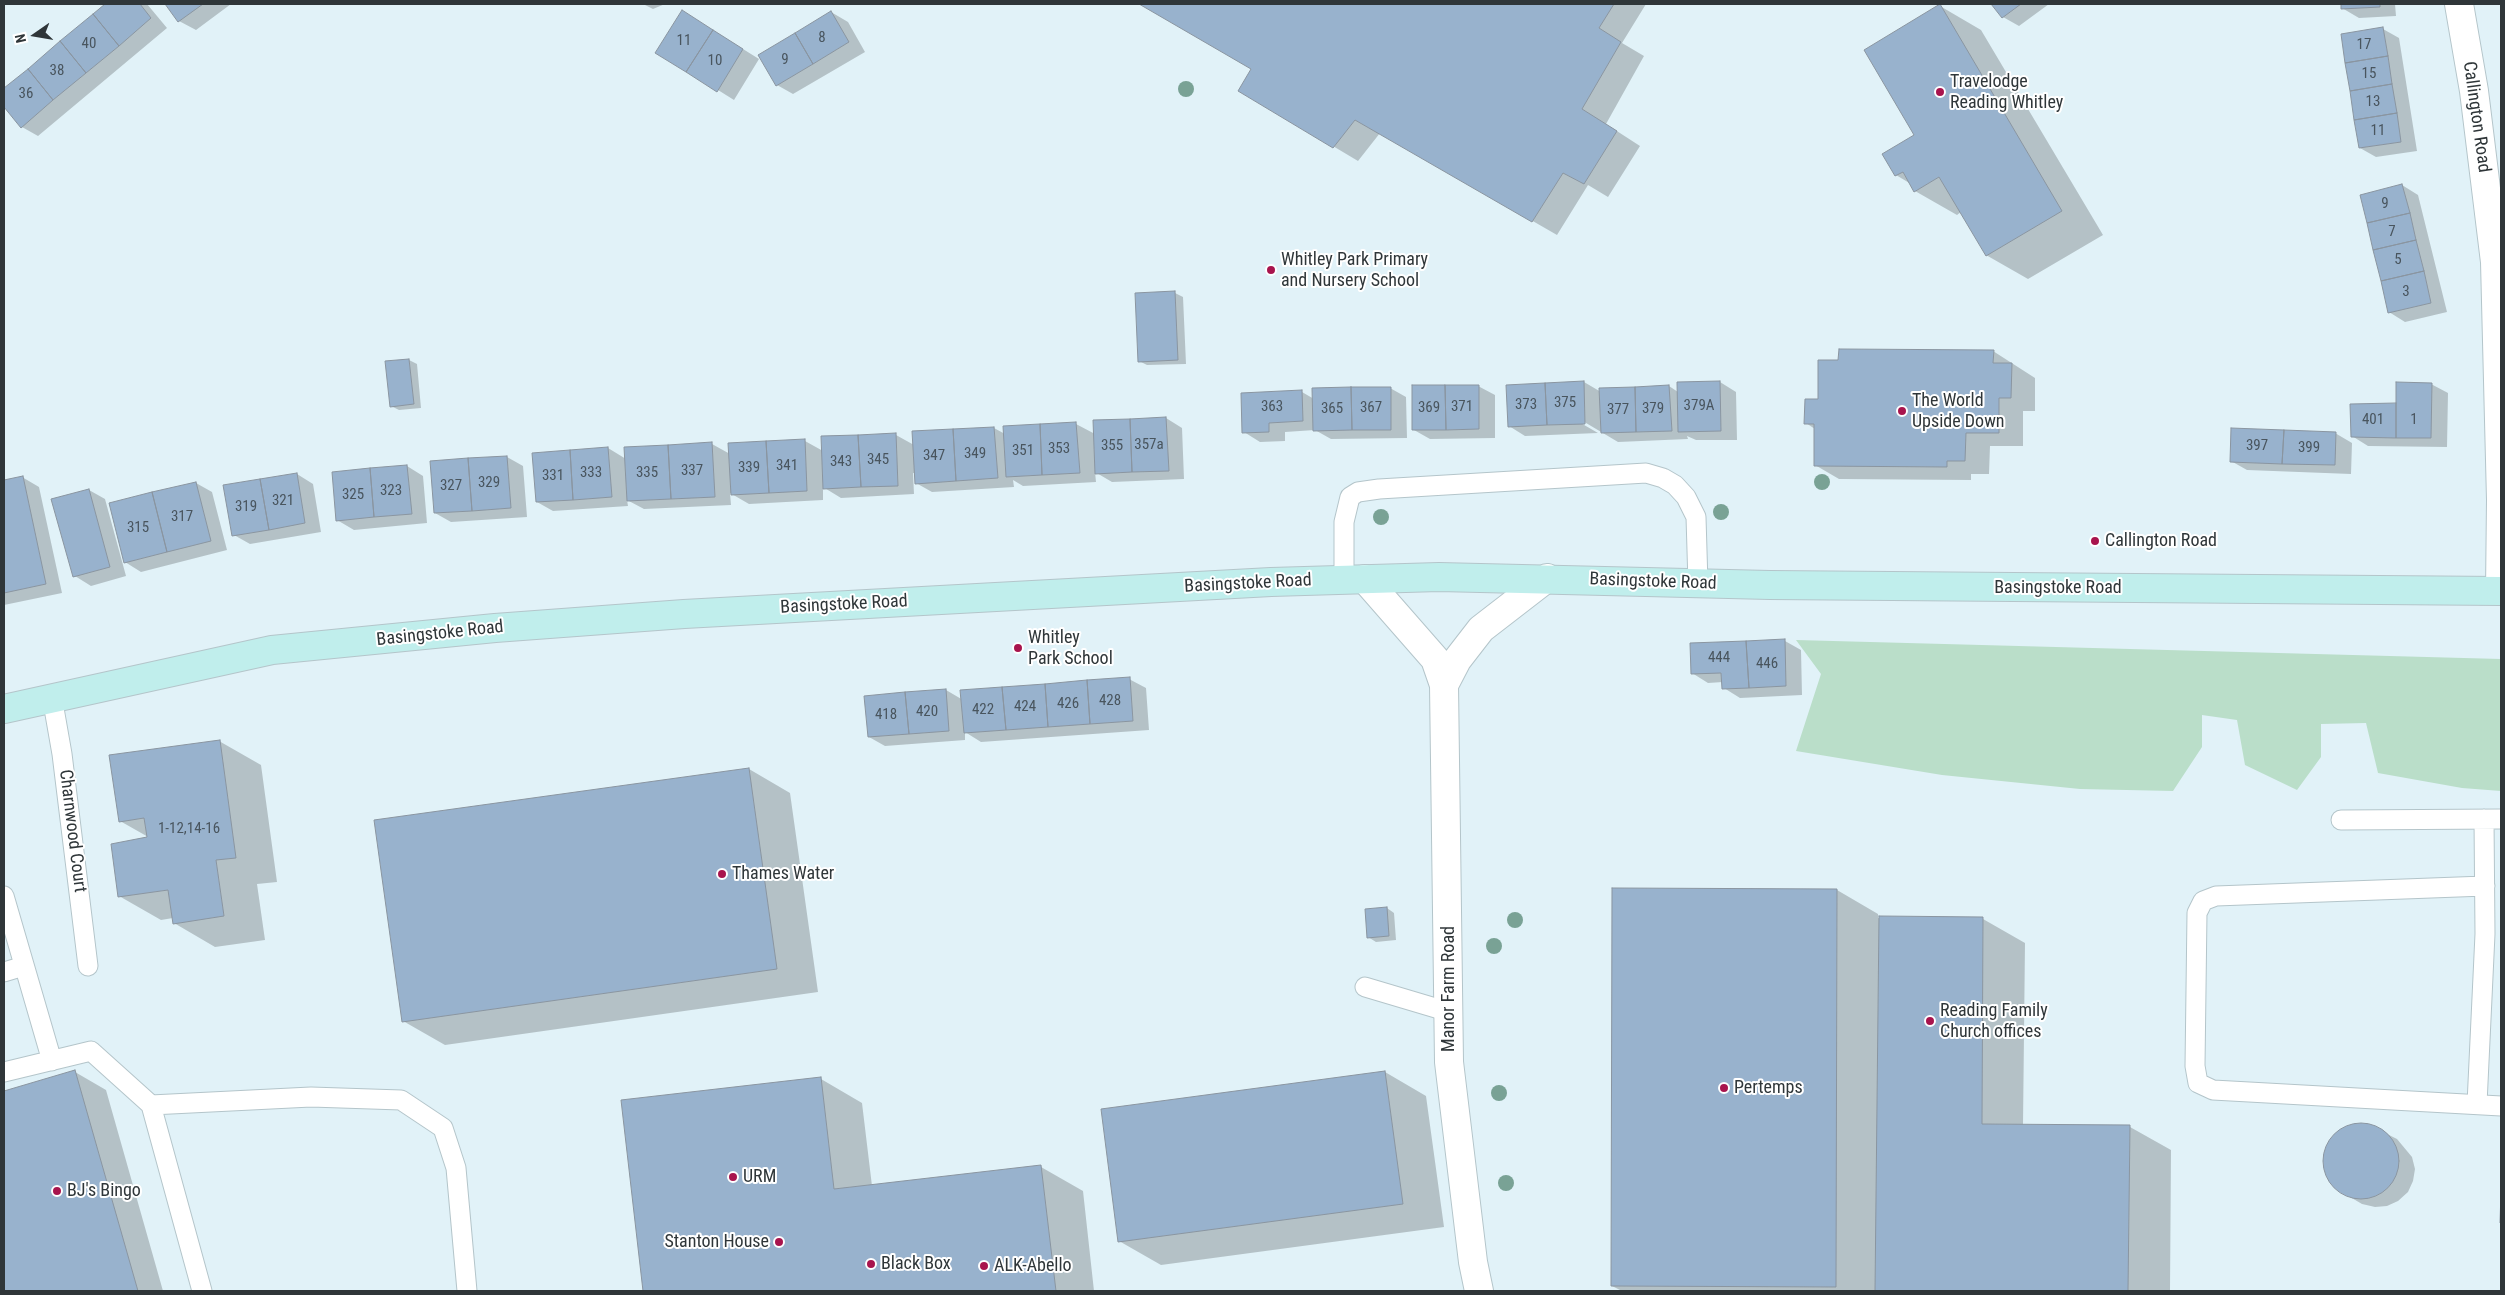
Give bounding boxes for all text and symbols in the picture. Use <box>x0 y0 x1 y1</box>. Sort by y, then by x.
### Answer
north arrow <box>10 10 60 60</box>
house number: 8 <box>818 29 826 47</box>
text: N <box>12 32 29 44</box>
house number: 11 <box>677 32 691 50</box>
house number: 40 <box>82 35 96 53</box>
house number: 17 <box>2357 36 2371 54</box>
house number: 9 <box>781 51 789 69</box>
house number: 10 <box>708 52 722 70</box>
street label: Callington Road <box>2458 60 2494 174</box>
house number: 38 <box>50 62 64 80</box>
house number: 15 <box>2362 65 2376 83</box>
place label: Travelodge Reading Whitley <box>1950 71 2063 114</box>
house number: 36 <box>19 85 33 103</box>
marker: Travelodge Reading Whitley <box>1934 86 1946 98</box>
house number: 13 <box>2366 93 2380 111</box>
house number: 11 <box>2371 122 2385 140</box>
house number: 9 <box>2381 195 2389 213</box>
house number: 7 <box>2388 223 2396 241</box>
place label: Whitley Park Primary and Nursery School <box>1281 249 1428 292</box>
house number: 5 <box>2394 251 2402 269</box>
marker: Whitley Park Primary and Nursery School <box>1265 264 1277 276</box>
house number: 3 <box>2402 283 2410 301</box>
place label: The World Upside Down <box>1912 390 2005 432</box>
house number: 375 <box>1554 394 1576 412</box>
house number: 373 <box>1515 396 1537 414</box>
house number: 379A <box>1684 397 1714 415</box>
house number: 363 <box>1261 398 1283 416</box>
house number: 371 <box>1451 398 1473 416</box>
house number: 367 <box>1360 399 1382 417</box>
house number: 369 <box>1418 399 1440 417</box>
house number: 365 <box>1321 400 1343 418</box>
house number: 379 <box>1642 400 1664 418</box>
house number: 377 <box>1607 401 1629 419</box>
marker: The World Upside Down <box>1896 405 1908 417</box>
house number: 401 <box>2362 411 2384 429</box>
house number: 1 <box>2410 411 2418 429</box>
house number: 357a <box>1134 436 1164 454</box>
house number: 355 <box>1101 437 1123 455</box>
house number: 397 <box>2246 437 2268 455</box>
house number: 399 <box>2298 439 2320 457</box>
house number: 353 <box>1048 440 1070 458</box>
house number: 351 <box>1012 442 1034 460</box>
house number: 349 <box>964 445 986 463</box>
house number: 347 <box>923 447 945 465</box>
house number: 345 <box>867 451 889 469</box>
house number: 343 <box>830 453 852 471</box>
house number: 341 <box>776 457 798 475</box>
house number: 339 <box>738 459 760 477</box>
house number: 337 <box>681 462 703 480</box>
house number: 333 <box>580 464 602 482</box>
house number: 335 <box>636 464 658 482</box>
house number: 331 <box>542 467 564 485</box>
house number: 329 <box>478 474 500 492</box>
house number: 327 <box>440 477 462 495</box>
house number: 323 <box>380 482 402 500</box>
house number: 325 <box>342 486 364 504</box>
house number: 321 <box>272 492 294 510</box>
house number: 319 <box>235 498 257 516</box>
house number: 317 <box>171 508 193 526</box>
house number: 315 <box>127 519 149 537</box>
place label: Callington Road <box>2105 530 2217 552</box>
marker: Callington Road <box>2089 535 2101 547</box>
street label: Basingstoke Road <box>1589 569 1717 595</box>
street label: Basingstoke Road <box>1184 570 1312 598</box>
street label: Basingstoke Road <box>1994 577 2122 599</box>
street label: Basingstoke Road <box>780 591 908 619</box>
street label: Basingstoke Road <box>376 617 504 651</box>
place label: Whitley Park School <box>1028 627 1113 670</box>
marker: Whitley Park School <box>1012 642 1024 654</box>
house number: 444 <box>1708 649 1730 667</box>
house number: 446 <box>1756 655 1778 673</box>
house number: 428 <box>1099 692 1121 710</box>
house number: 426 <box>1057 695 1079 713</box>
house number: 424 <box>1014 698 1036 716</box>
house number: 422 <box>972 701 994 719</box>
house number: 420 <box>916 703 938 721</box>
house number: 418 <box>875 706 897 724</box>
street label: Charnwood Court <box>54 768 90 894</box>
house number: 1-12,14-16 <box>158 820 220 838</box>
place label: Thames Water <box>732 863 834 885</box>
marker: Thames Water <box>716 868 728 880</box>
street label: Manor Farm Road <box>1438 926 1460 1052</box>
place label: Reading Family Church offices <box>1940 1000 2048 1042</box>
marker: Reading Family Church offices <box>1924 1015 1936 1027</box>
place label: Pertemps <box>1734 1077 1803 1099</box>
marker: Pertemps <box>1718 1082 1730 1094</box>
place label: URM <box>743 1166 776 1188</box>
marker: URM <box>727 1171 739 1183</box>
place label: BJ's Bingo <box>67 1180 141 1202</box>
marker: BJ's Bingo <box>51 1185 63 1197</box>
place label: Stanton House <box>664 1231 769 1253</box>
marker: Stanton House <box>773 1236 785 1248</box>
place label: Black Box <box>881 1253 951 1275</box>
place label: ALK-Abello <box>994 1255 1072 1277</box>
marker: Black Box <box>865 1258 877 1270</box>
marker: ALK-Abello <box>978 1260 990 1272</box>

